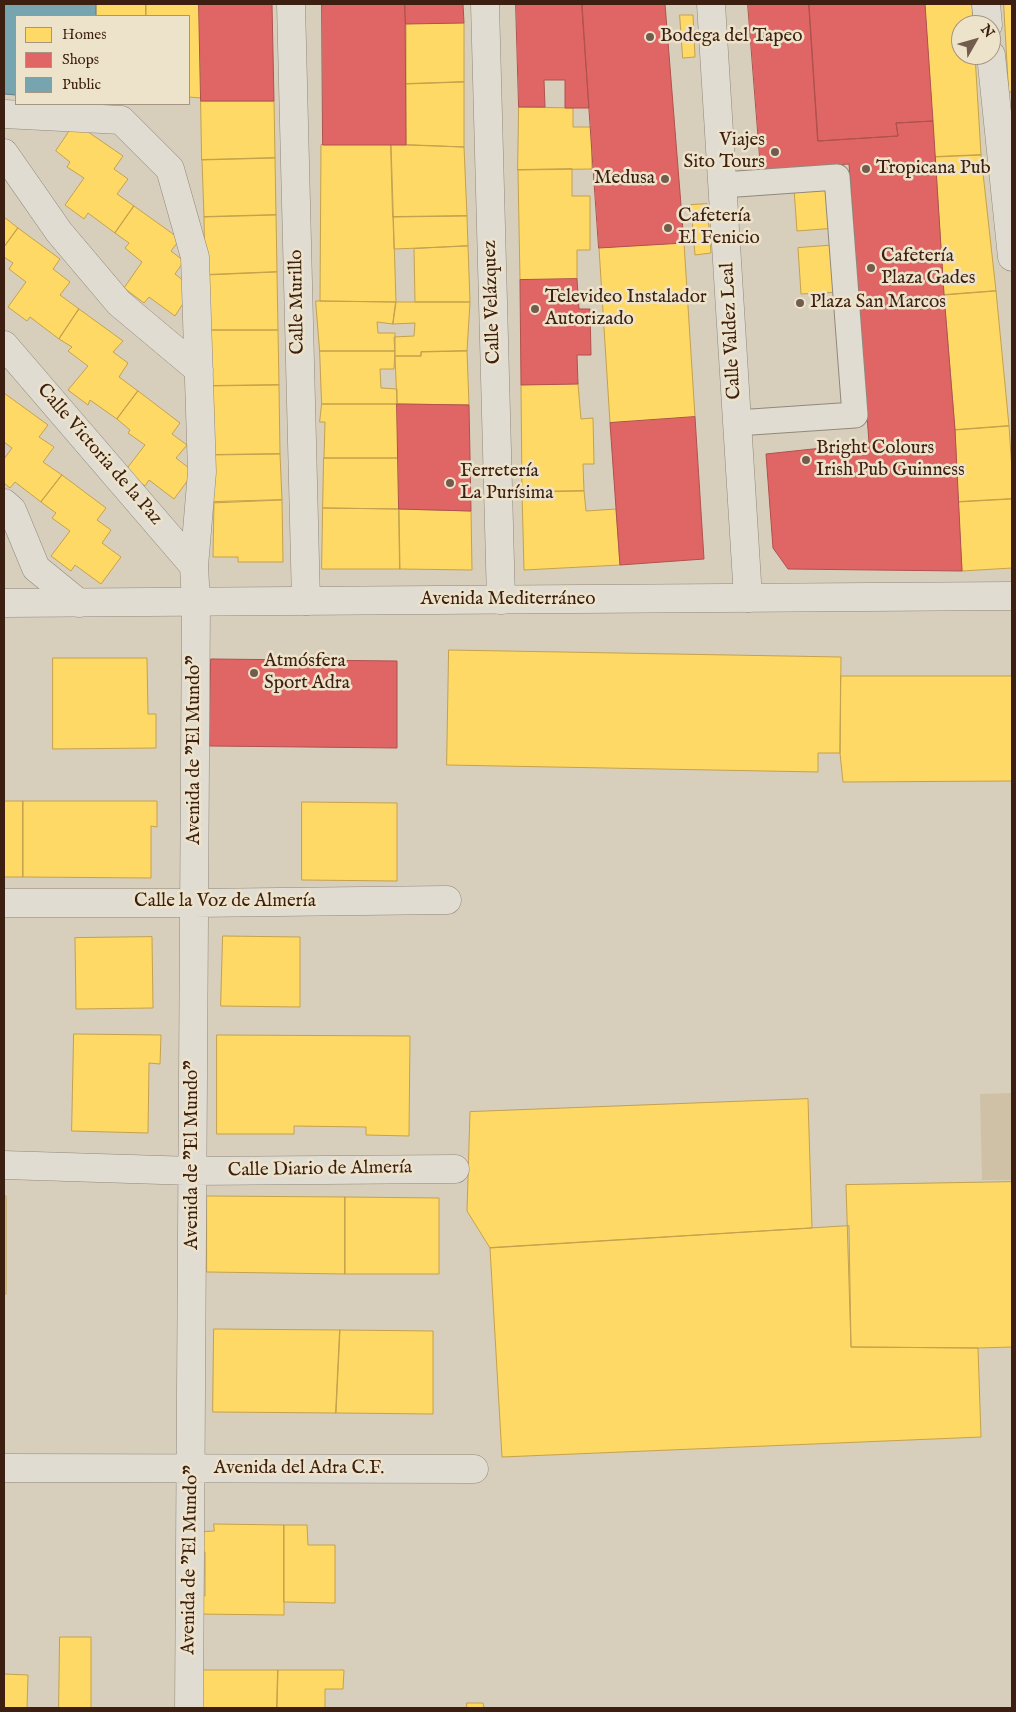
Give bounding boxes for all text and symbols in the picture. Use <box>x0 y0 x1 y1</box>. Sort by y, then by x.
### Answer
legend <box>15 15 190 105</box>
north arrow <box>951 15 1001 65</box>
text: N <box>976 21 998 42</box>
text: Homes <box>62 25 106 44</box>
place label: Bodega del Tapeo <box>660 26 802 48</box>
marker: Bodega del Tapeo <box>644 31 656 43</box>
text: Shops <box>62 50 99 69</box>
text: Public <box>62 75 101 94</box>
place label: Viajes Sito Tours <box>684 130 765 174</box>
marker: Viajes Sito Tours <box>769 146 781 158</box>
place label: Tropicana Pub <box>876 158 991 180</box>
marker: Tropicana Pub <box>860 163 872 175</box>
place label: Medusa <box>594 168 655 190</box>
marker: Medusa <box>659 173 671 185</box>
place label: Cafetería El Fenicio <box>678 206 760 250</box>
marker: Cafetería El Fenicio <box>662 222 674 234</box>
street label: Calle Velázquez <box>479 240 507 364</box>
place label: Cafetería Plaza Gades <box>881 246 975 290</box>
street label: Calle Murillo <box>286 249 310 355</box>
street label: Calle Valdez Leal <box>717 262 747 400</box>
marker: Cafetería Plaza Gades <box>865 262 877 274</box>
place label: Televideo Instalador Autorizado <box>545 287 707 331</box>
place label: Plaza San Marcos <box>810 292 946 314</box>
marker: Plaza San Marcos <box>794 297 806 309</box>
marker: Televideo Instalador Autorizado <box>529 303 541 315</box>
street label: Calle Victoria de la Paz <box>31 380 167 530</box>
place label: Bright Colours Irish Pub Guinness <box>816 438 965 482</box>
marker: Bright Colours Irish Pub Guinness <box>800 454 812 466</box>
place label: Ferretería La Purísima <box>460 461 553 505</box>
marker: Ferretería La Purísima <box>444 477 456 489</box>
street label: Avenida Mediterráneo <box>420 589 596 611</box>
place label: Atmósfera Sport Adra <box>264 651 350 695</box>
street label: Avenida de "El Mundo" <box>184 655 206 845</box>
marker: Atmósfera Sport Adra <box>248 667 260 679</box>
street label: Calle la Voz de Almería <box>134 891 316 913</box>
street label: Avenida de "El Mundo" <box>182 1060 204 1250</box>
street label: Calle Diario de Almería <box>228 1157 412 1183</box>
street label: Avenida del Adra C.F. <box>214 1458 384 1480</box>
street label: Avenida de "El Mundo" <box>178 1465 204 1655</box>

